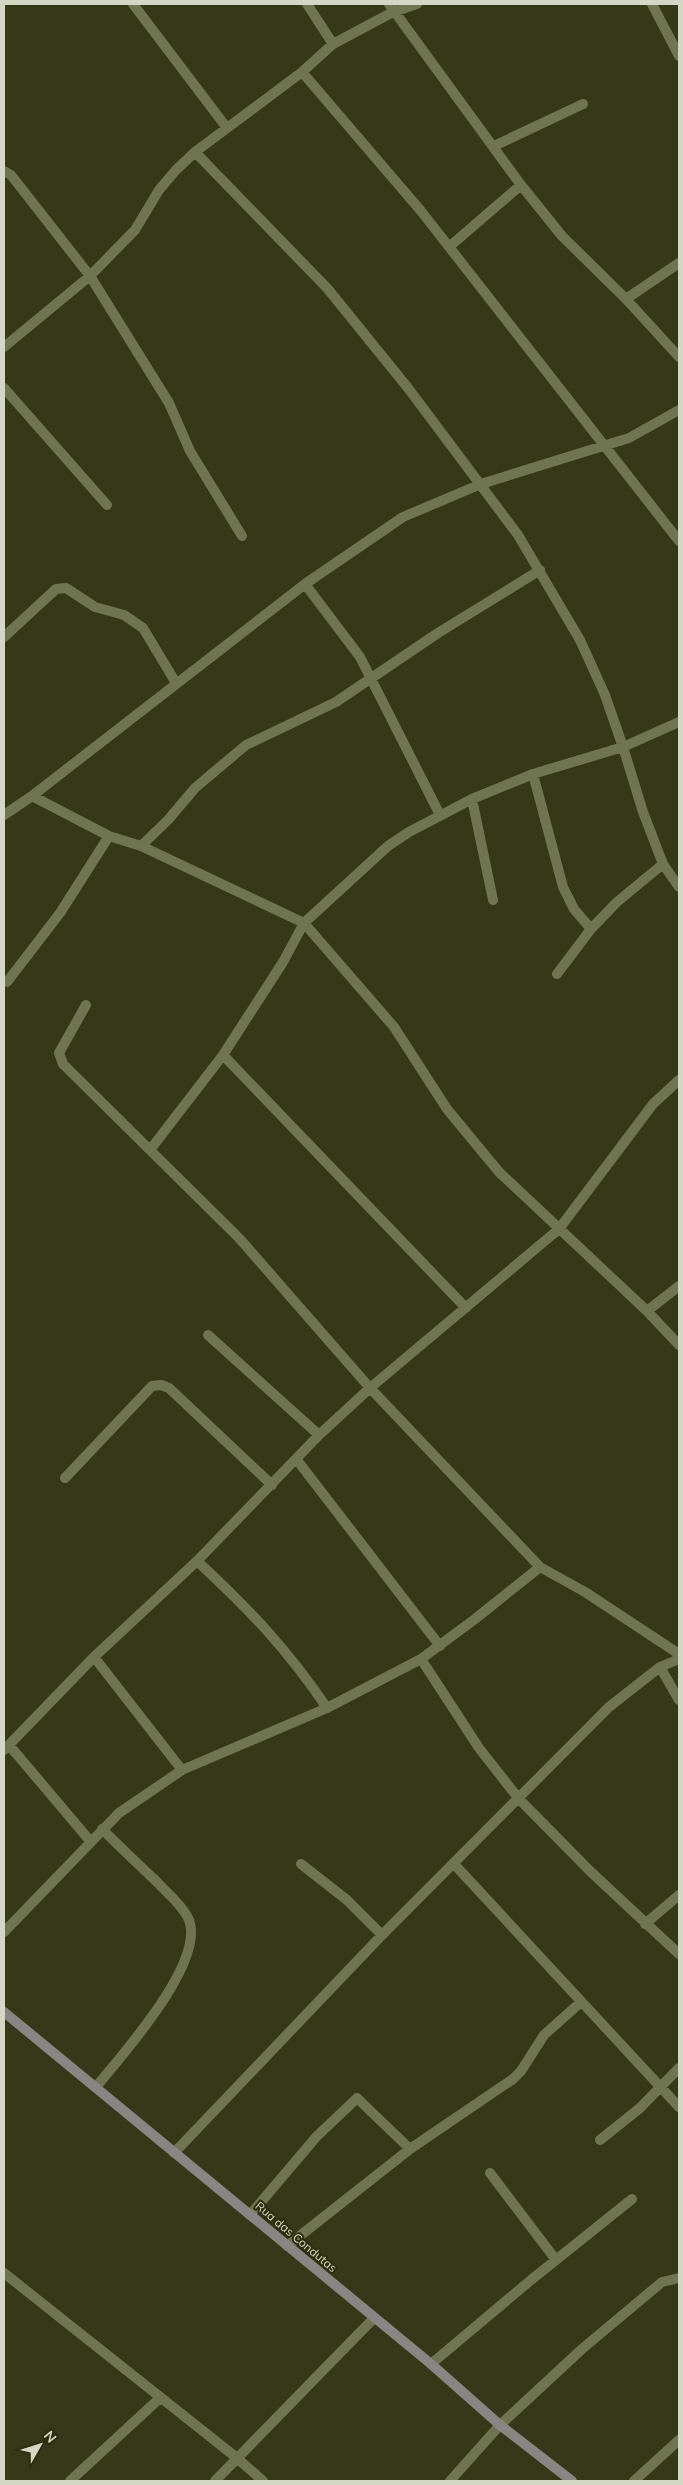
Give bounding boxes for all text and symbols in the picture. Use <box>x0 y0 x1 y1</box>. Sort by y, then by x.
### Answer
street label: Rua das Condutas <box>252 2198 340 2275</box>
north arrow <box>15 2420 65 2470</box>
text: N <box>40 2427 60 2447</box>

